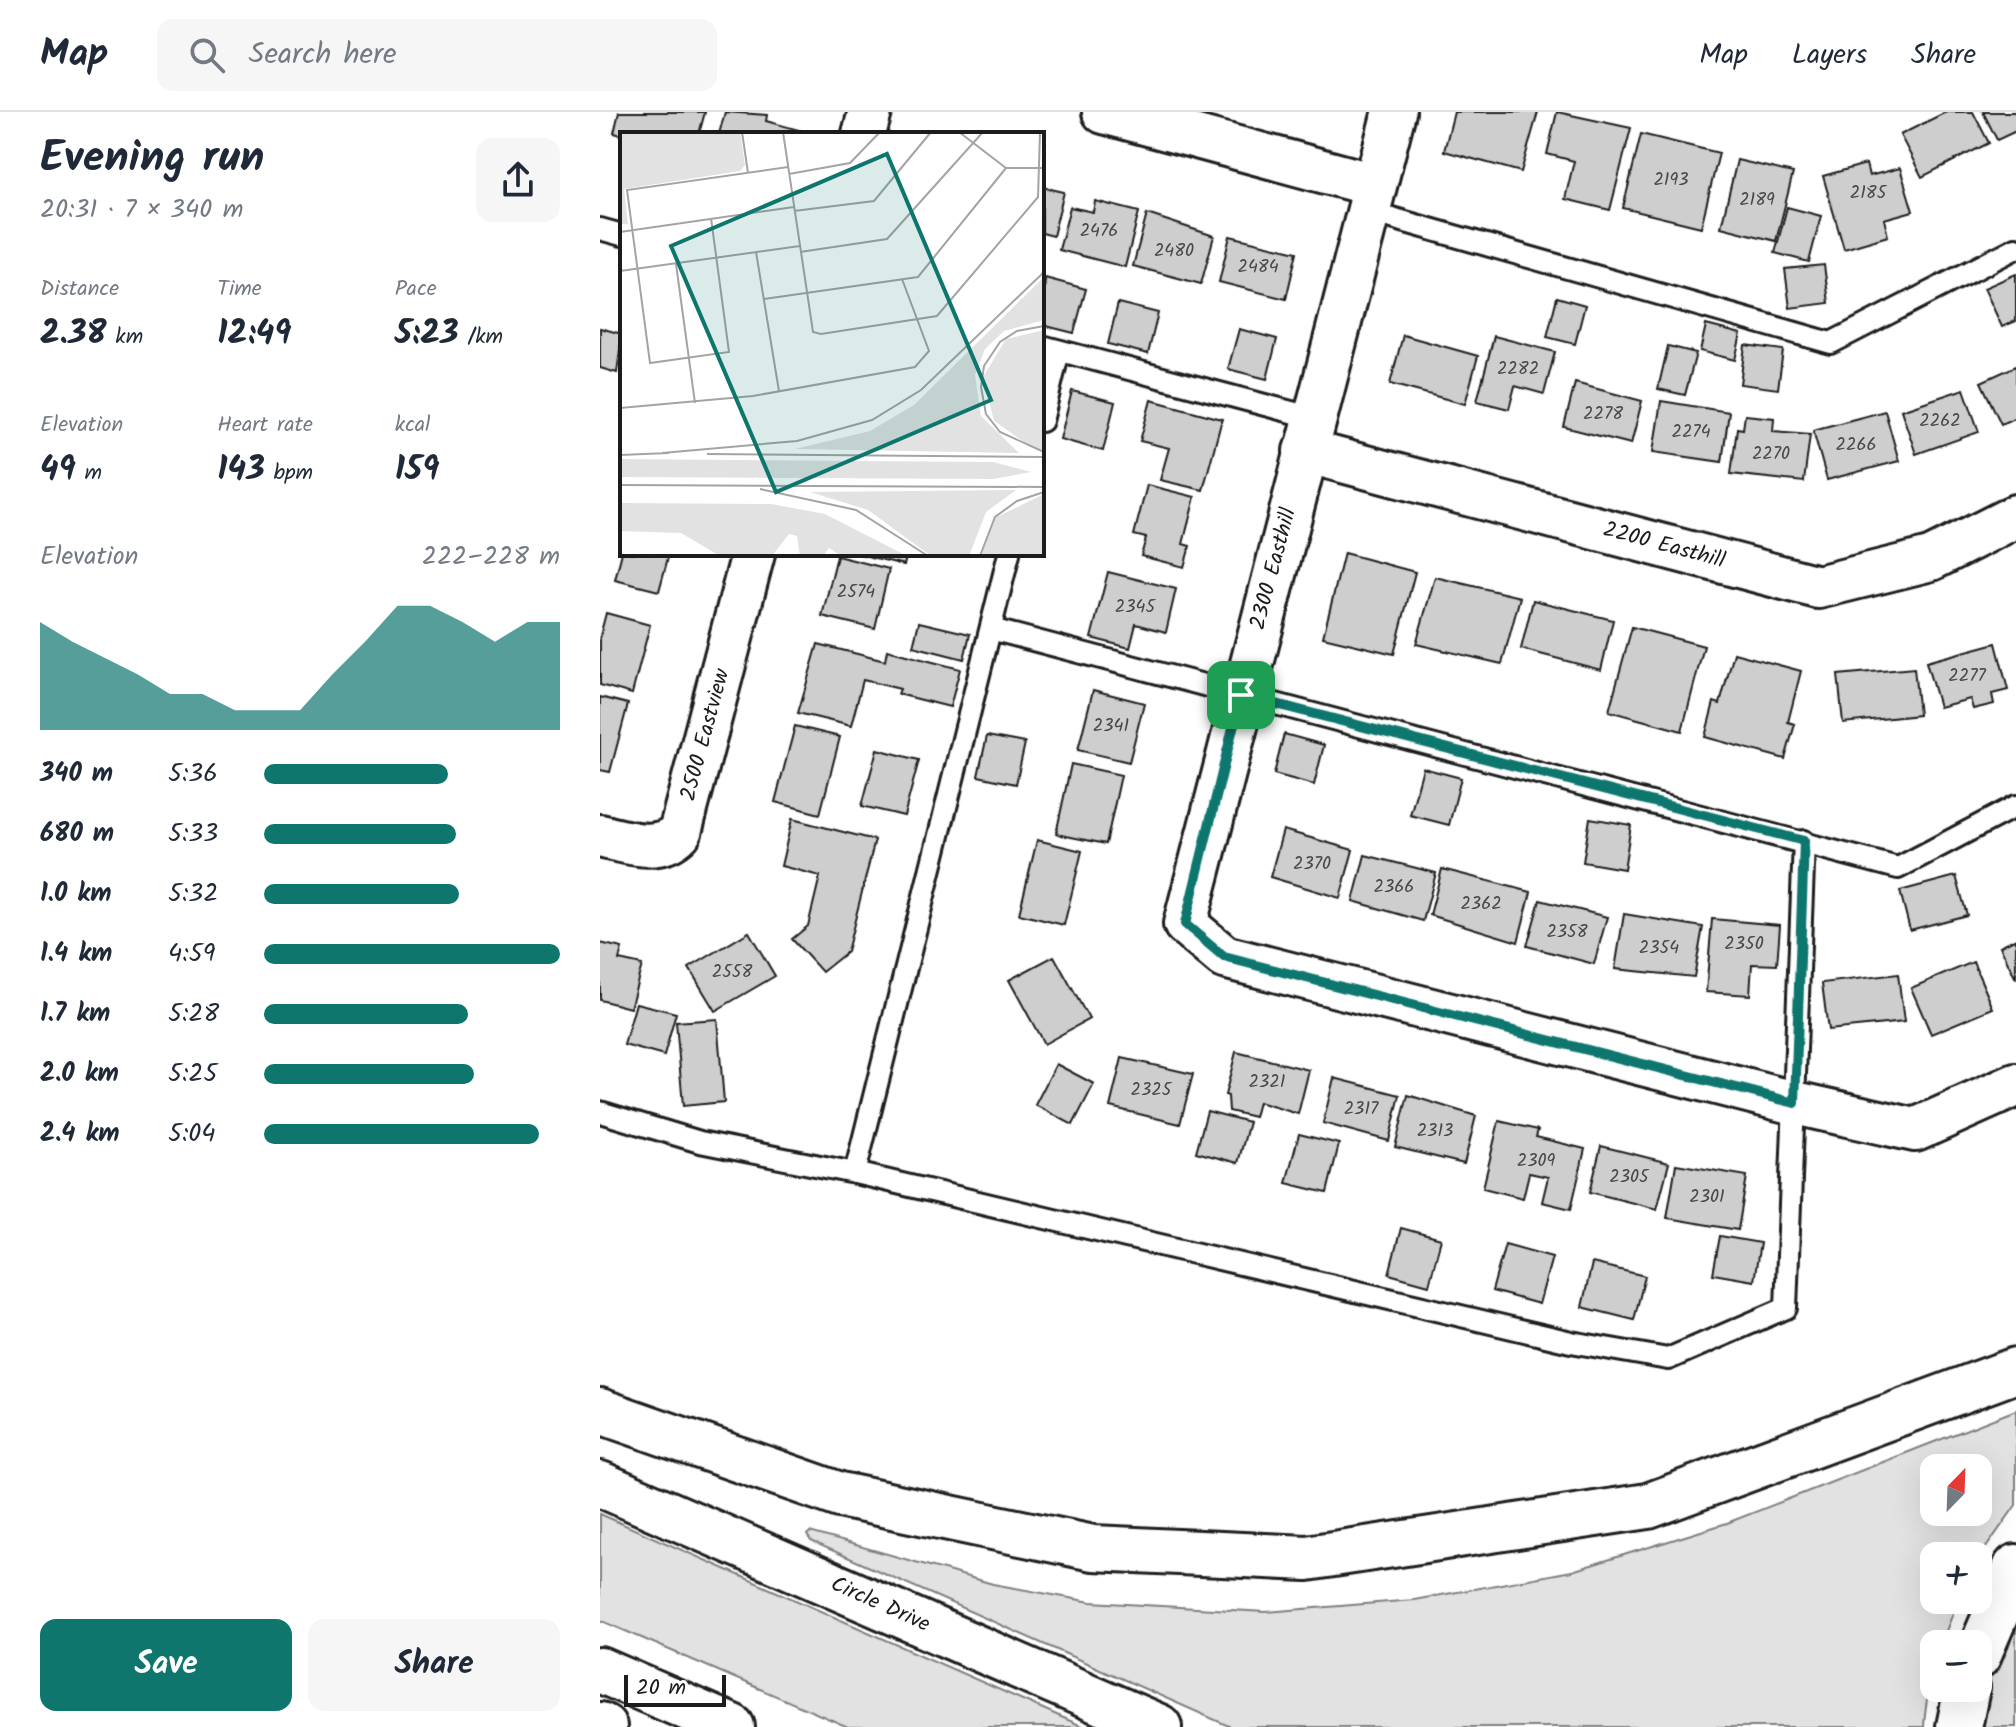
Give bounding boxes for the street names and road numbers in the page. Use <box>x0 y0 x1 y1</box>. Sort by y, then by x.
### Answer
street label: 2300 Easthill <box>1241 503 1307 634</box>
street label: 2200 Easthill <box>1599 513 1730 579</box>
street label: 2500 Eastview <box>672 665 741 805</box>
street label: Circle Drive <box>825 1568 935 1642</box>

